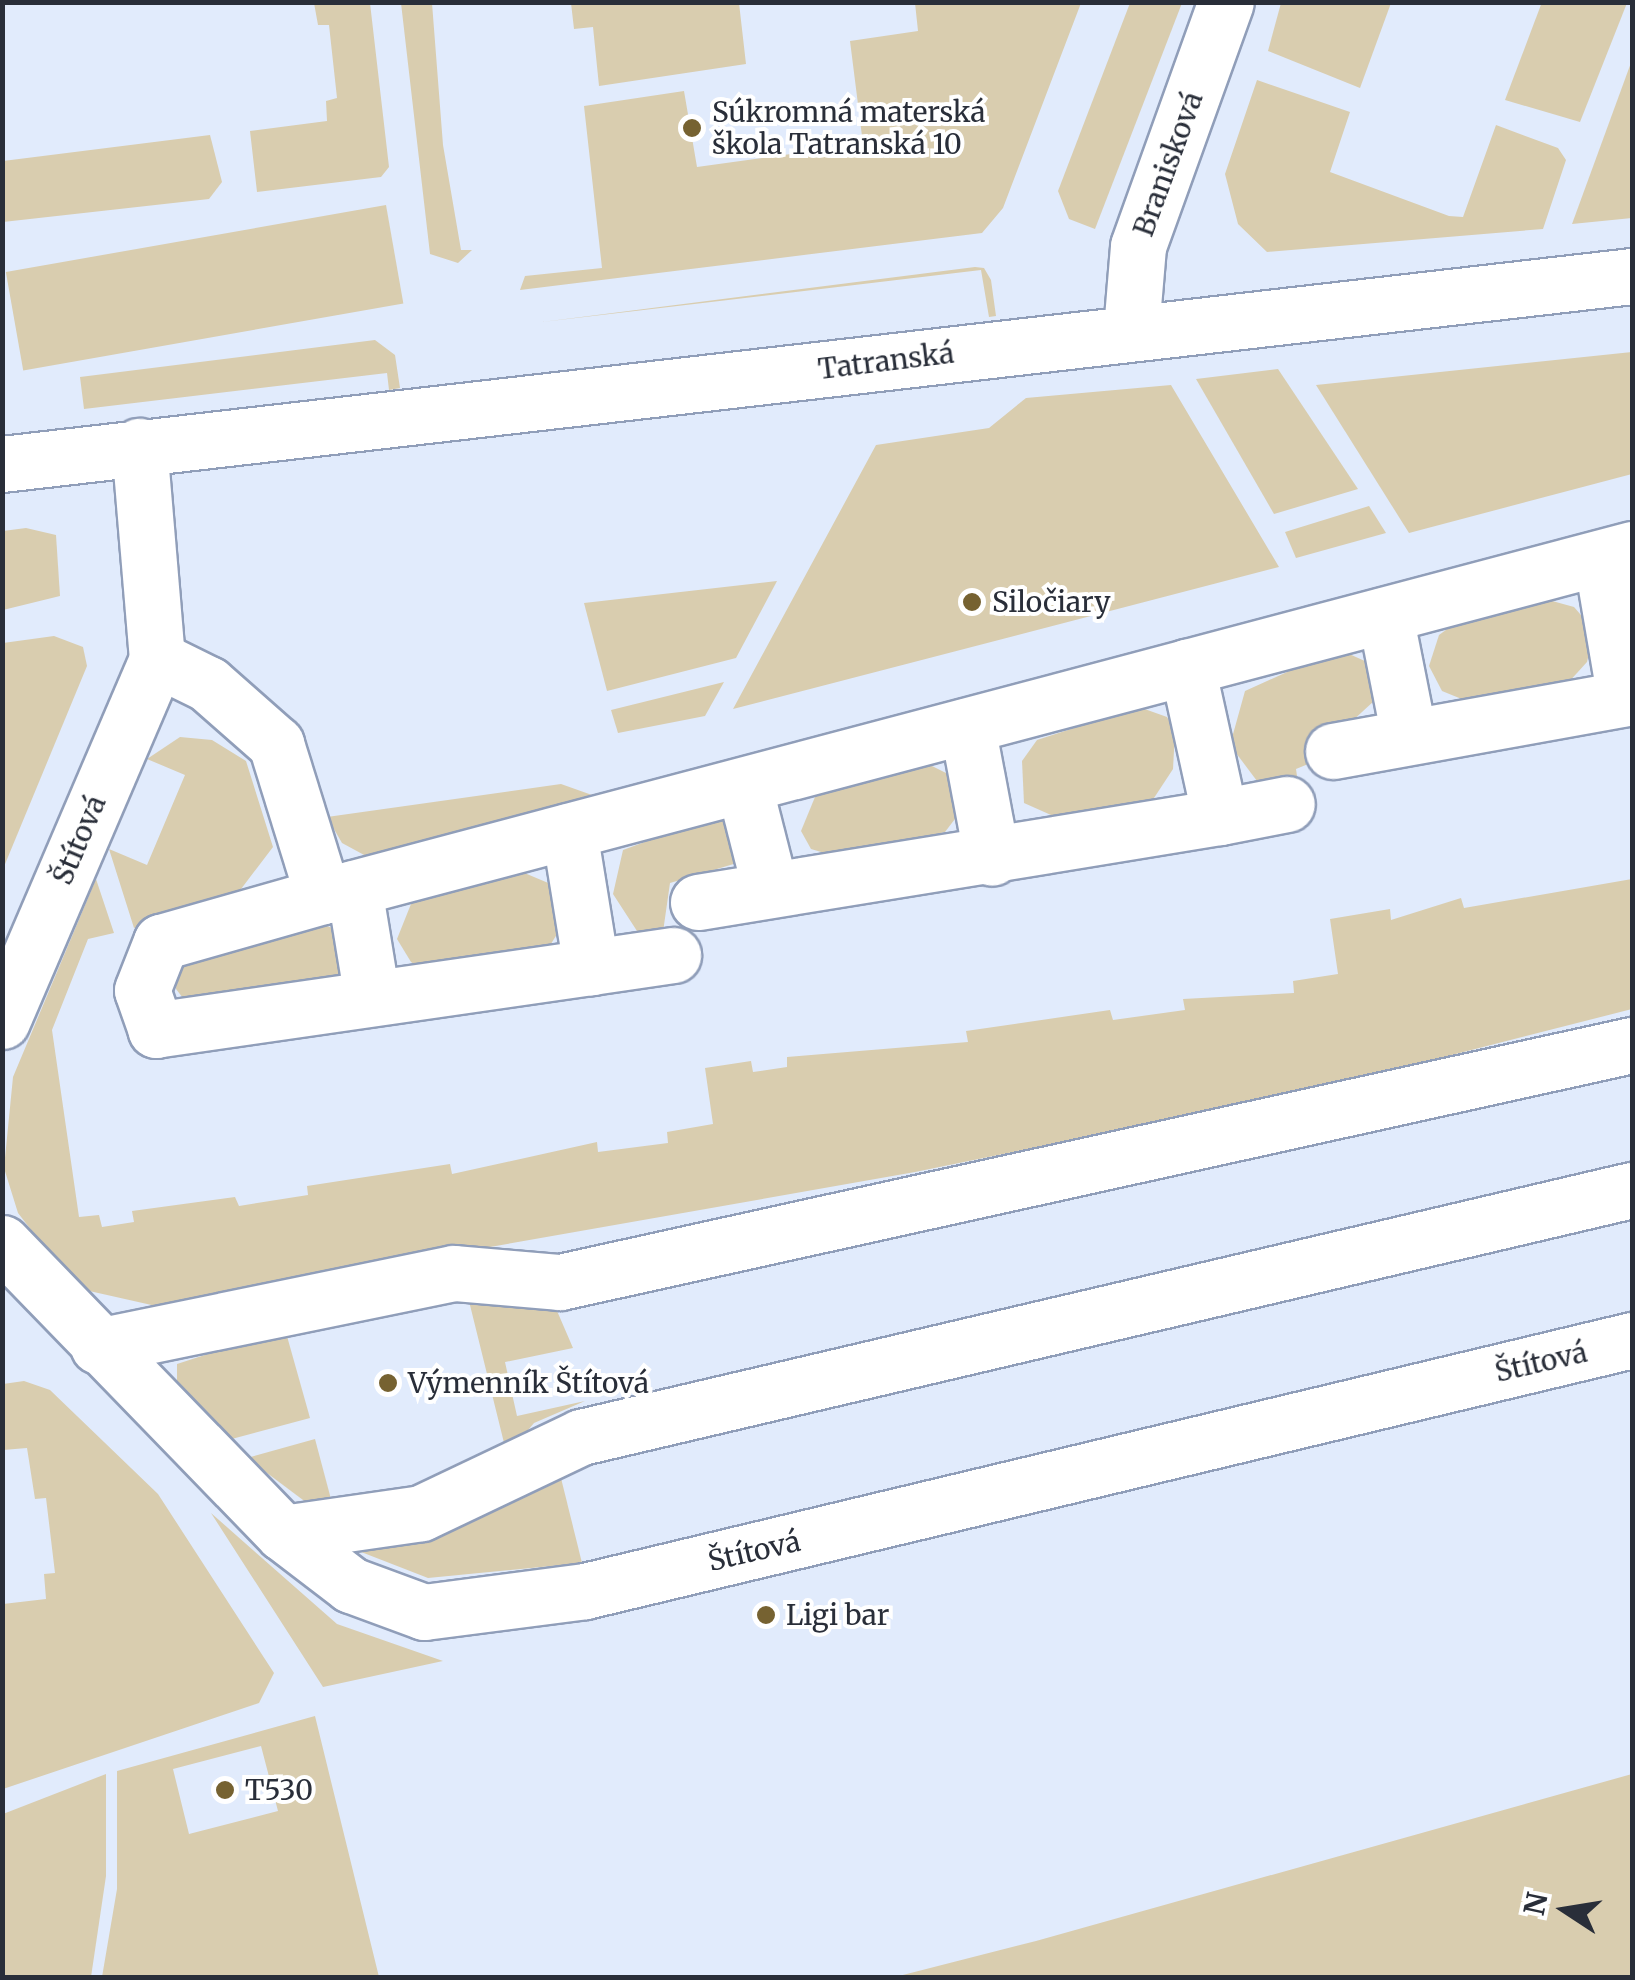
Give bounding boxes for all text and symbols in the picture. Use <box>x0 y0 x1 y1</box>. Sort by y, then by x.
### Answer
street label: Branisková <box>1126 87 1210 241</box>
place label: Súkromná materská škola Tatranská 10 <box>712 95 986 161</box>
marker: Súkromná materská škola Tatranská 10 <box>681 117 703 139</box>
street label: Tatranská <box>816 336 956 386</box>
place label: Siločiary <box>992 585 1110 619</box>
marker: Siločiary <box>961 591 983 613</box>
street label: Štítová <box>45 790 113 890</box>
street label: Štítová <box>1492 1335 1590 1389</box>
place label: Výmenník Štítová <box>408 1366 649 1400</box>
marker: Výmenník Štítová <box>377 1372 399 1394</box>
street label: Štítová <box>705 1524 803 1578</box>
place label: Ligi bar <box>786 1598 889 1632</box>
marker: Ligi bar <box>755 1604 777 1626</box>
place label: T530 <box>245 1773 313 1807</box>
marker: T530 <box>214 1779 236 1801</box>
north arrow <box>1515 1860 1615 1960</box>
text: N <box>1516 1889 1556 1918</box>

